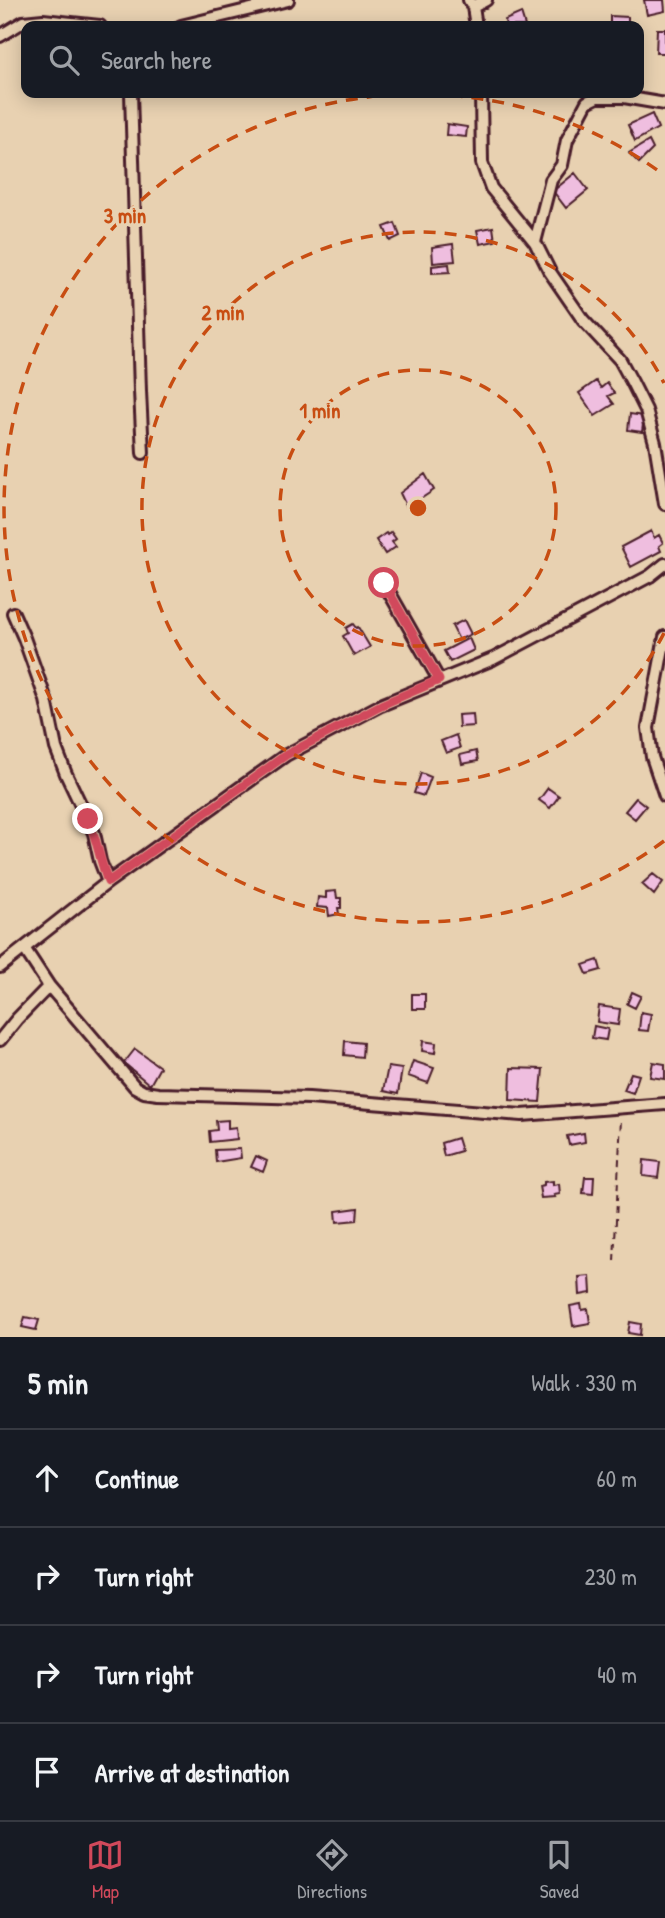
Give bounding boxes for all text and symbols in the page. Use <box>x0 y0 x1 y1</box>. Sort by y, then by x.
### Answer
search box <box>21 21 644 98</box>
icon: search <box>45 41 83 79</box>
text: Search here <box>101 42 212 77</box>
text: 3 min <box>104 201 146 230</box>
text: 2 min <box>201 298 245 327</box>
text: 1 min <box>300 396 340 425</box>
centre of rings <box>406 496 430 520</box>
route start <box>368 567 399 598</box>
route end <box>72 803 103 834</box>
text: 5 min <box>28 1363 88 1403</box>
text: Walk · 330 m <box>531 1367 637 1398</box>
icon: ahead <box>28 1459 66 1497</box>
text: Continue <box>95 1461 179 1496</box>
text: 60 m <box>597 1463 637 1494</box>
icon: right <box>28 1557 66 1595</box>
text: Turn right <box>95 1559 193 1594</box>
text: 230 m <box>585 1561 637 1592</box>
icon: right <box>28 1655 66 1693</box>
text: Turn right <box>95 1657 193 1692</box>
text: 40 m <box>597 1659 637 1690</box>
icon: arrive <box>28 1753 66 1791</box>
text: Arrive at destination <box>95 1755 290 1790</box>
tab: Map <box>86 1836 124 1904</box>
tab: Directions <box>297 1836 367 1904</box>
tab: Saved <box>540 1836 579 1904</box>

